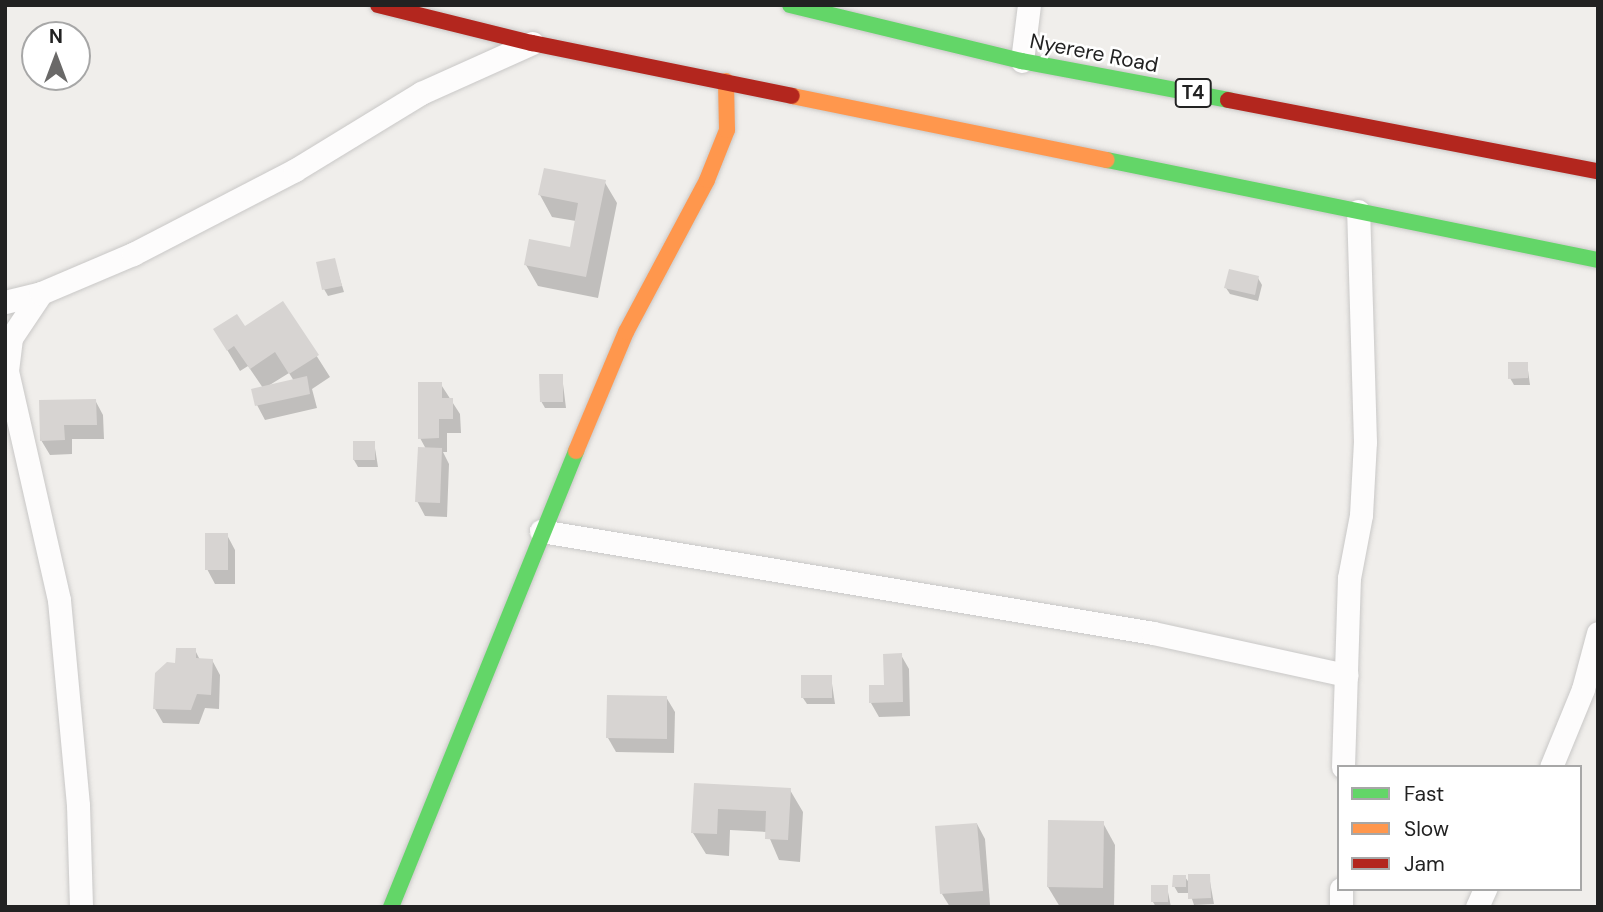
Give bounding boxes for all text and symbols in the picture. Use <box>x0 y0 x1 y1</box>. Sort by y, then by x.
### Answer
north arrow <box>21 21 91 91</box>
text: N <box>49 24 63 49</box>
street label: Nyerere Road <box>1028 28 1160 78</box>
road number: T4 <box>1174 78 1212 108</box>
legend <box>1337 765 1582 891</box>
text: Fast <box>1404 780 1444 808</box>
text: Slow <box>1404 815 1449 843</box>
text: Jam <box>1404 850 1445 878</box>

